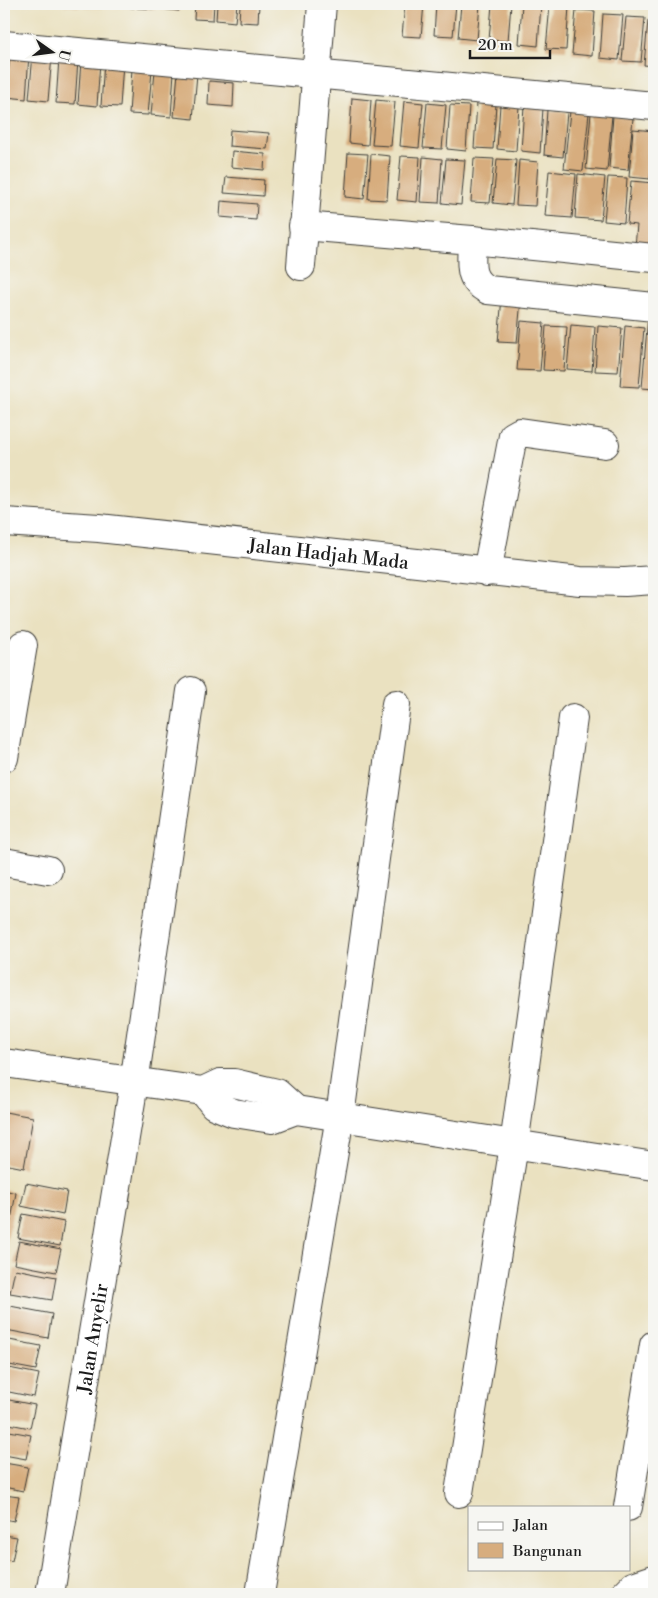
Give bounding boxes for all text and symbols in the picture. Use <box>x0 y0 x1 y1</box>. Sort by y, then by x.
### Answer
north arrow <box>28 28 78 78</box>
scale bar <box>470 28 550 60</box>
text: 20 m <box>478 36 513 55</box>
text: U <box>54 47 74 62</box>
street label: Jalan Hadjah Mada <box>246 533 410 575</box>
street label: Jalan Anyelir <box>72 1282 114 1396</box>
legend <box>468 1506 630 1570</box>
text: Jalan <box>512 1516 548 1535</box>
text: Bangunan <box>512 1542 582 1561</box>

